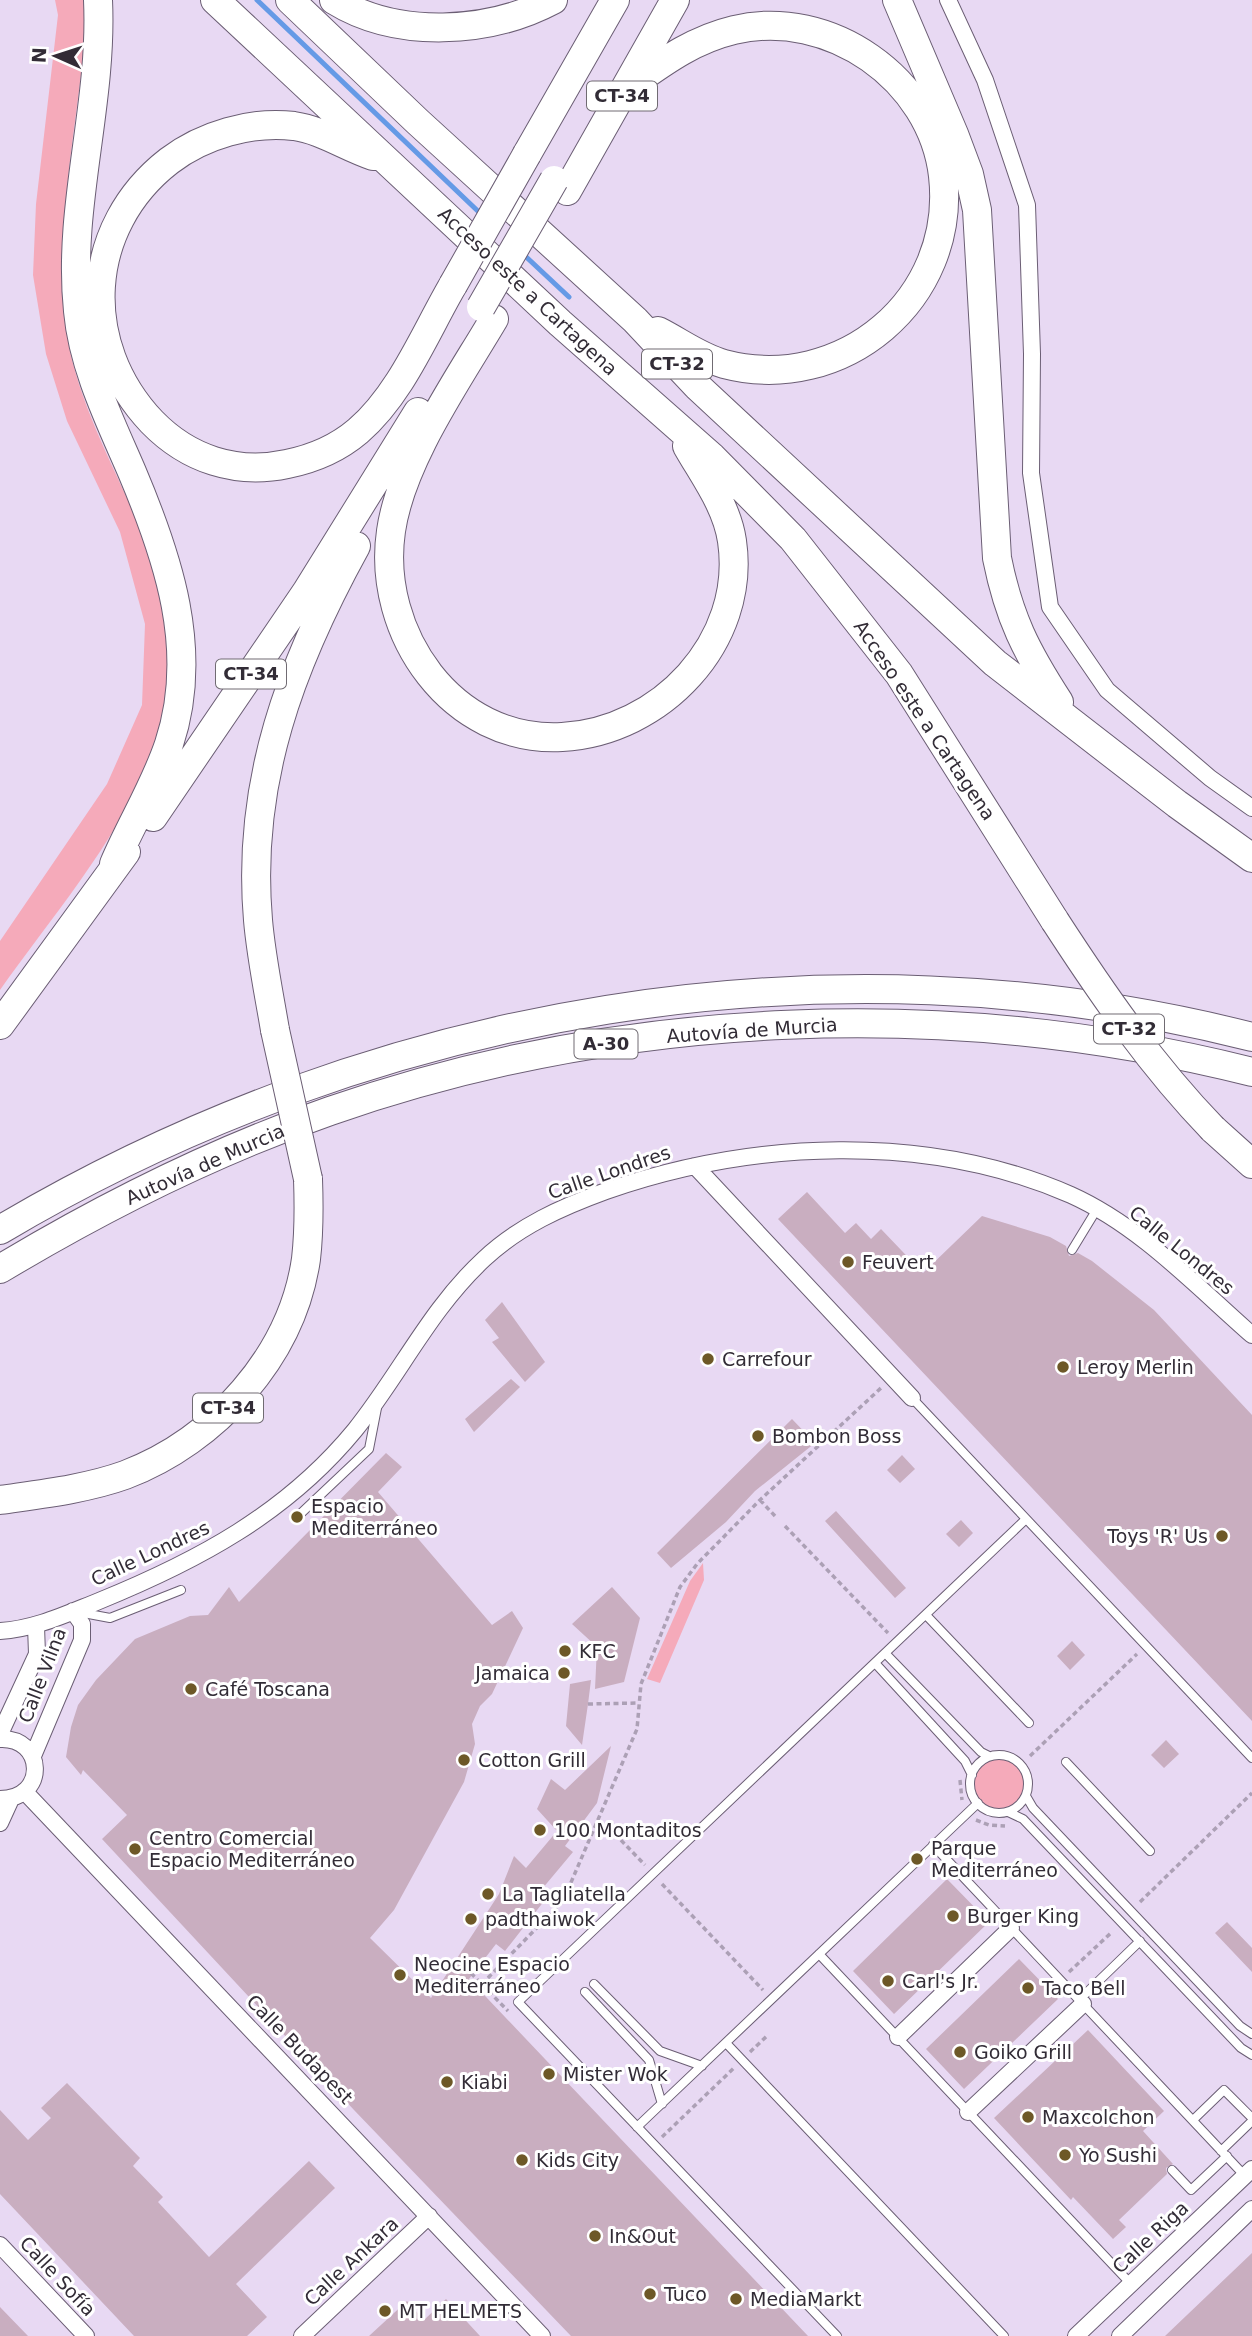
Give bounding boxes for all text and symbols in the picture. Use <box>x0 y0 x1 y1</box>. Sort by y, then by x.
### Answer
north arrow <box>21 21 91 91</box>
text: N <box>28 47 50 64</box>
road number: CT-34 <box>587 82 657 110</box>
street label: Acceso este a Cartagena <box>434 202 622 380</box>
road number: CT-32 <box>642 350 712 378</box>
street label: Acceso este a Cartagena <box>850 616 1000 824</box>
road number: CT-34 <box>216 660 286 688</box>
street label: Autovía de Murcia <box>666 1013 838 1047</box>
road number: CT-32 <box>1094 1014 1164 1044</box>
road number: A-30 <box>574 1030 638 1058</box>
street label: Autovía de Murcia <box>122 1119 288 1209</box>
street label: Calle Londres <box>545 1141 673 1203</box>
street label: Calle Londres <box>1125 1201 1239 1299</box>
place label: Feuvert <box>862 1251 934 1273</box>
marker: Feuvert <box>840 1254 856 1270</box>
place label: Carrefour <box>722 1348 812 1370</box>
marker: Carrefour <box>700 1351 716 1367</box>
place label: Leroy Merlin <box>1077 1356 1194 1378</box>
marker: Leroy Merlin <box>1055 1359 1071 1375</box>
road number: CT-34 <box>193 1394 263 1422</box>
place label: Bombon Boss <box>772 1425 901 1447</box>
marker: Bombon Boss <box>750 1428 766 1444</box>
place label: Espacio Mediterráneo <box>311 1495 438 1539</box>
marker: Espacio Mediterráneo <box>289 1509 305 1525</box>
street label: Calle Londres <box>87 1516 213 1590</box>
place label: Toys 'R' Us <box>1106 1525 1208 1547</box>
marker: Toys 'R' Us <box>1214 1528 1230 1544</box>
street label: Calle Vilna <box>14 1624 70 1726</box>
place label: KFC <box>579 1640 616 1662</box>
marker: KFC <box>557 1643 573 1659</box>
place label: Jamaica <box>474 1662 550 1684</box>
marker: Jamaica <box>556 1665 572 1681</box>
place label: Café Toscana <box>205 1678 330 1700</box>
marker: Café Toscana <box>183 1681 199 1697</box>
place label: Cotton Grill <box>478 1749 586 1771</box>
marker: Cotton Grill <box>456 1752 472 1768</box>
place label: 100 Montaditos <box>554 1819 702 1841</box>
marker: 100 Montaditos <box>532 1822 548 1838</box>
place label: Centro Comercial Espacio Mediterráneo <box>149 1827 355 1871</box>
place label: Parque Mediterráneo <box>931 1837 1058 1881</box>
marker: Centro Comercial Espacio Mediterráneo <box>127 1841 143 1857</box>
marker: Parque Mediterráneo <box>909 1851 925 1867</box>
place label: La Tagliatella <box>502 1883 626 1905</box>
marker: La Tagliatella <box>480 1886 496 1902</box>
place label: Burger King <box>967 1905 1079 1927</box>
place label: padthaiwok <box>485 1908 595 1930</box>
marker: Burger King <box>945 1908 961 1924</box>
marker: padthaiwok <box>463 1911 479 1927</box>
place label: Neocine Espacio Mediterráneo <box>414 1953 570 1997</box>
marker: Neocine Espacio Mediterráneo <box>392 1967 408 1983</box>
place label: Carl's Jr. <box>902 1970 979 1992</box>
marker: Carl's Jr. <box>880 1973 896 1989</box>
place label: Taco Bell <box>1041 1977 1126 1999</box>
marker: Taco Bell <box>1020 1980 1036 1996</box>
street label: Calle Budapest <box>242 1990 358 2108</box>
place label: Goiko Grill <box>974 2041 1072 2063</box>
marker: Goiko Grill <box>952 2044 968 2060</box>
place label: Mister Wok <box>563 2063 668 2085</box>
marker: Mister Wok <box>541 2066 557 2082</box>
place label: Kiabi <box>461 2071 508 2093</box>
marker: Kiabi <box>439 2074 455 2090</box>
place label: Maxcolchon <box>1042 2106 1154 2128</box>
marker: Maxcolchon <box>1020 2109 1036 2125</box>
place label: Yo Sushi <box>1078 2144 1157 2166</box>
marker: Yo Sushi <box>1057 2147 1073 2163</box>
place label: Kids City <box>536 2149 619 2171</box>
marker: Kids City <box>514 2152 530 2168</box>
street label: Calle Riga <box>1108 2196 1192 2278</box>
street label: Calle Ankara <box>300 2212 402 2310</box>
place label: In&Out <box>609 2225 676 2247</box>
marker: In&Out <box>587 2228 603 2244</box>
street label: Calle Sofía <box>16 2232 100 2320</box>
place label: Tuco <box>663 2283 707 2305</box>
marker: Tuco <box>642 2286 658 2302</box>
place label: MediaMarkt <box>750 2288 861 2310</box>
marker: MediaMarkt <box>728 2291 744 2307</box>
place label: MT HELMETS <box>399 2300 522 2322</box>
marker: MT HELMETS <box>377 2303 393 2319</box>

